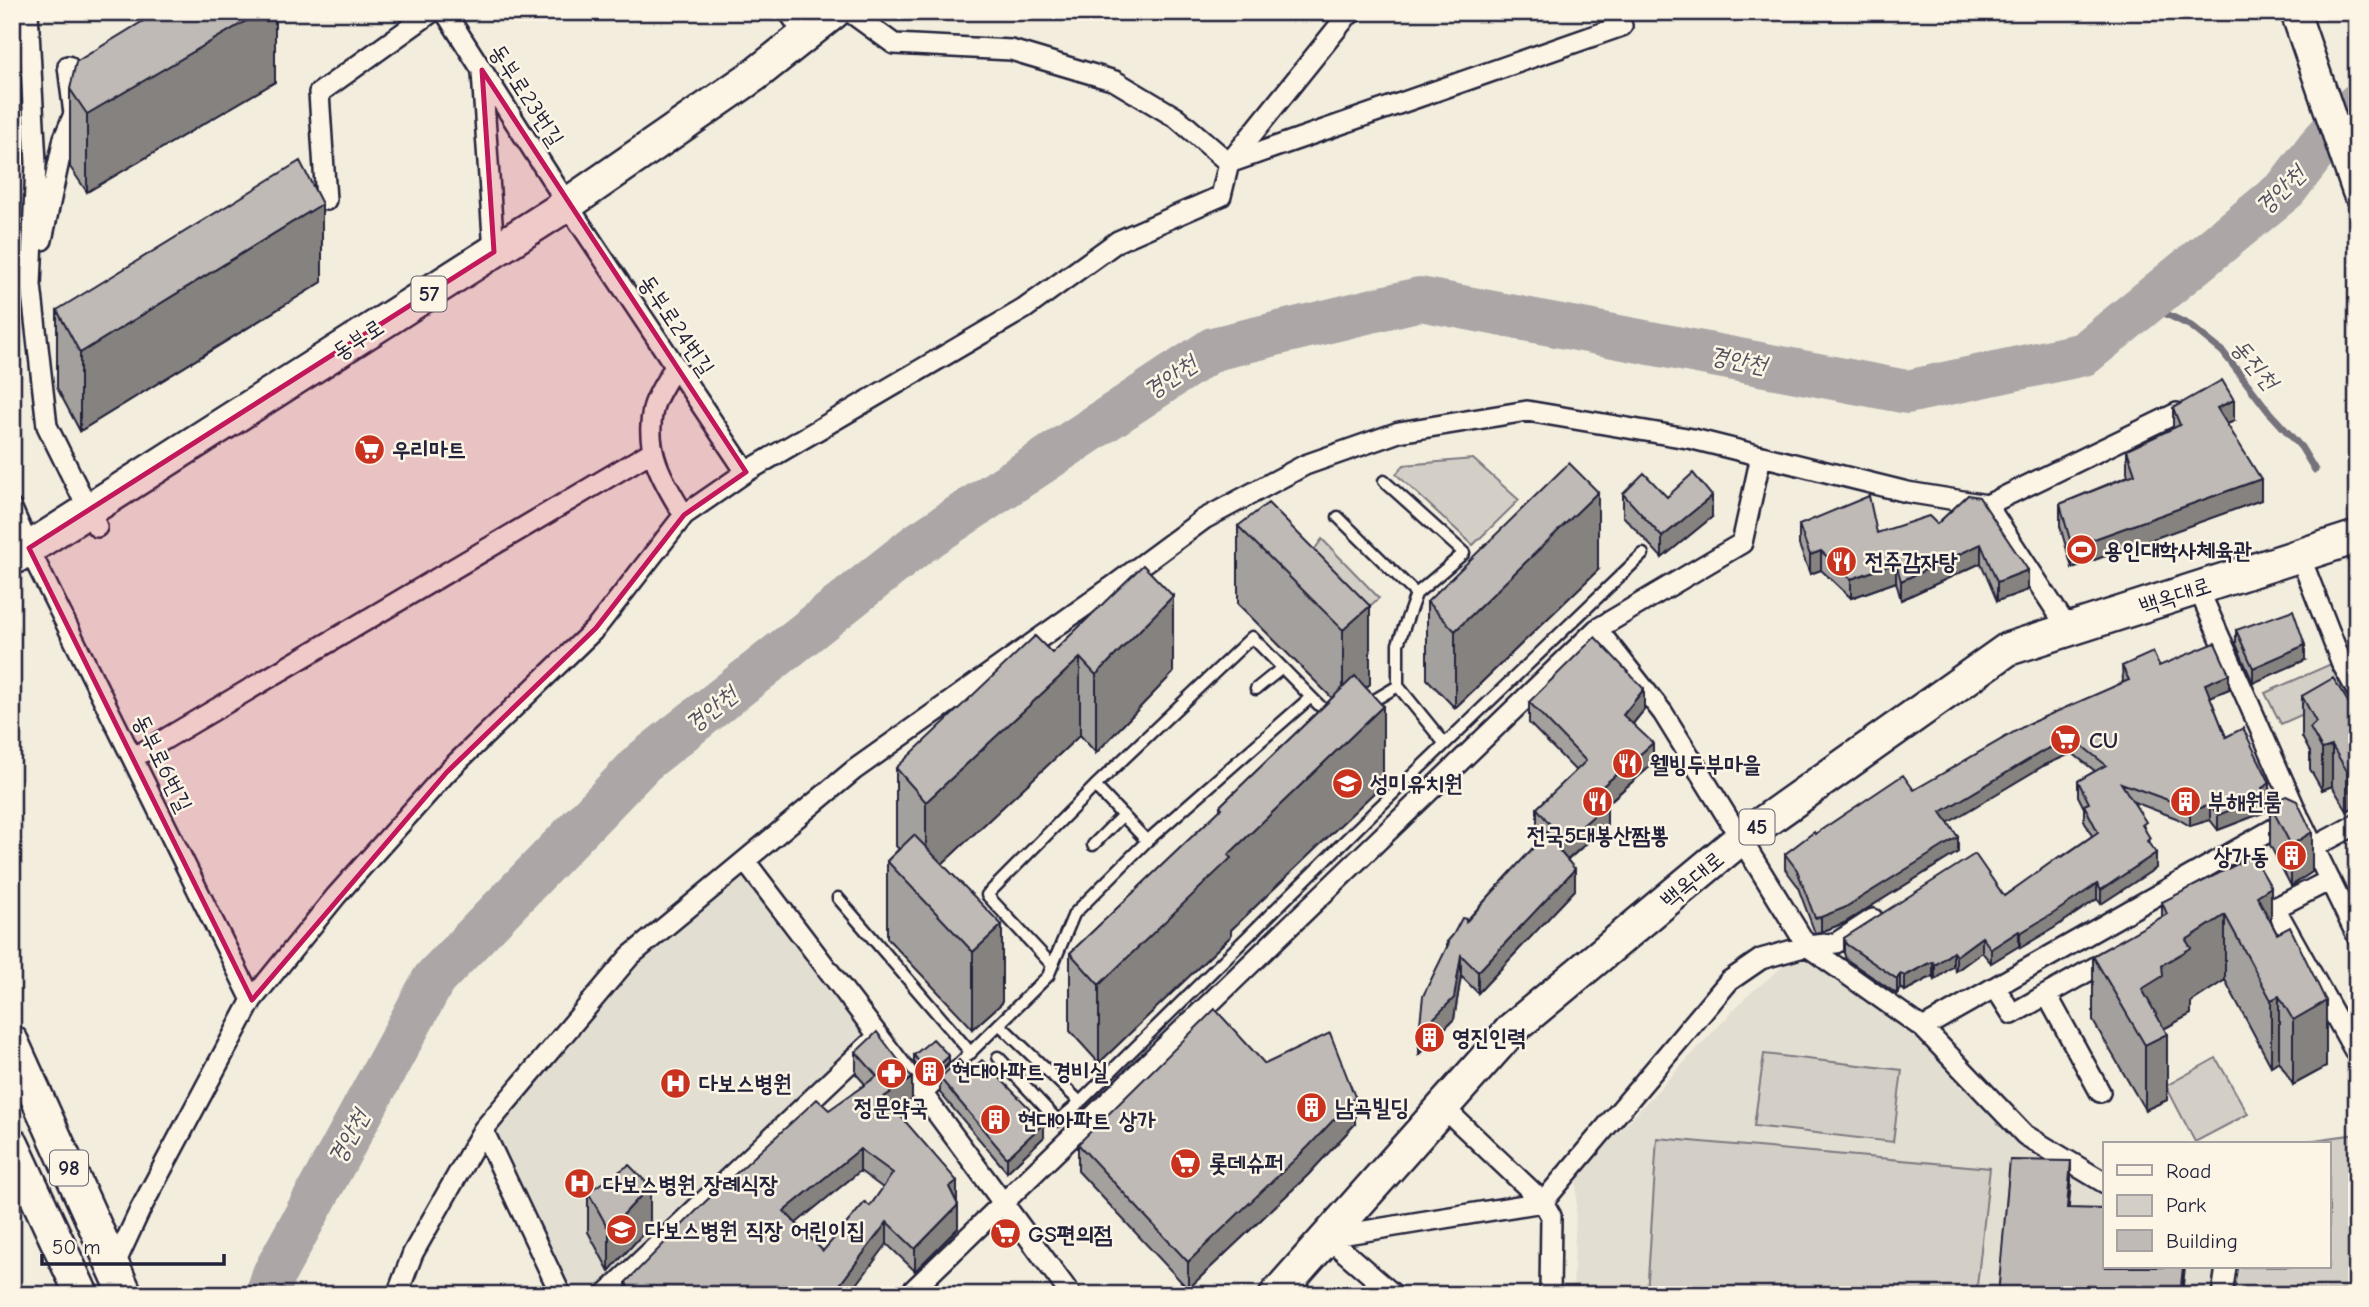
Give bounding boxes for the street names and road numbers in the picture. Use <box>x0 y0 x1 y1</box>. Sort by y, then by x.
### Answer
street label: 동부로23번길 <box>484 39 570 151</box>
street label: 동부로24번길 <box>633 270 720 381</box>
road number: 57 <box>412 276 446 312</box>
street label: 동부로 <box>328 313 389 366</box>
street label: 백옥대로 <box>2136 571 2215 620</box>
street label: 동부로6번길 <box>127 710 198 816</box>
road number: 45 <box>1740 810 1774 844</box>
street label: 백옥대로 <box>1655 845 1729 914</box>
road number: 98 <box>50 1150 88 1186</box>

